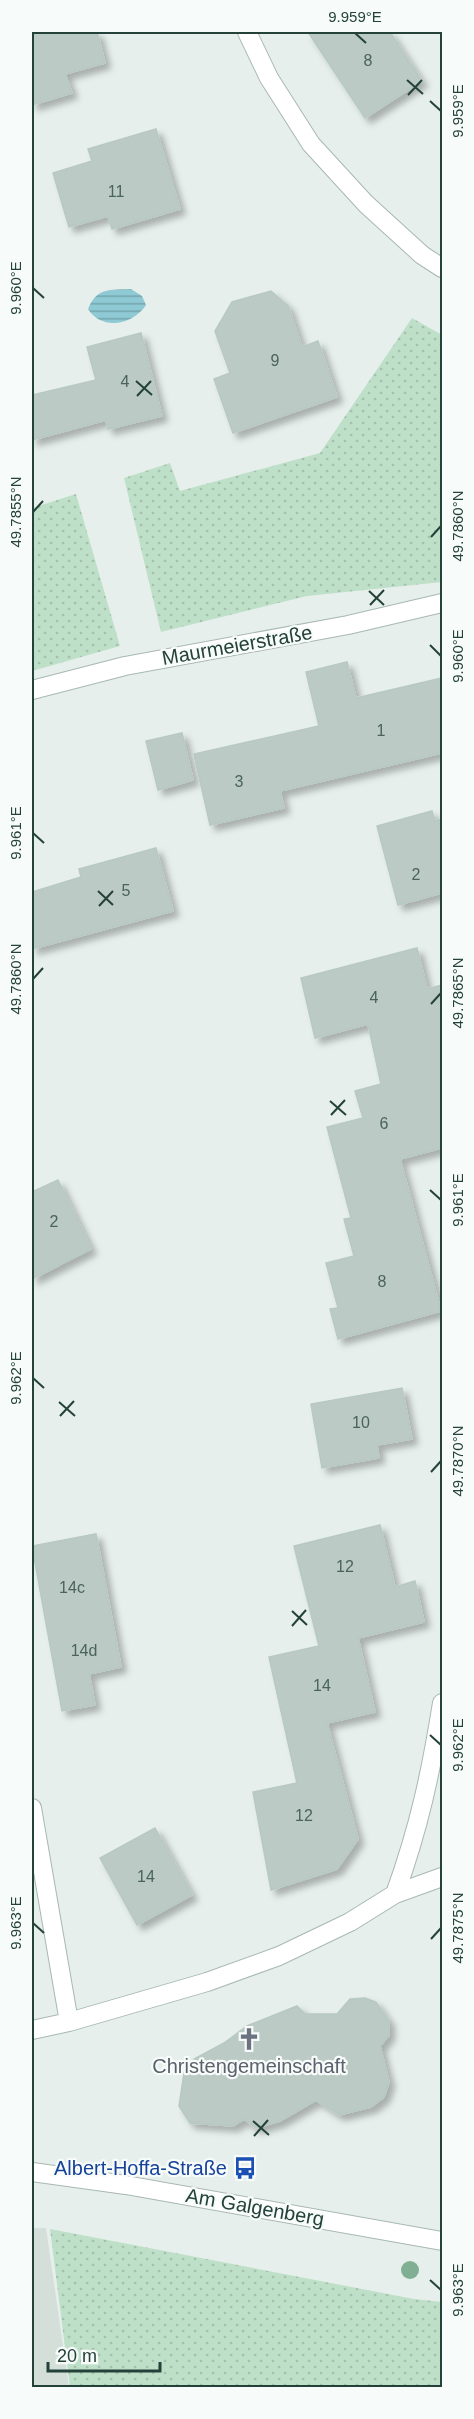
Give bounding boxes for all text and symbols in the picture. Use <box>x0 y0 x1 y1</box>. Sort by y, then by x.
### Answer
text: 9.959°E <box>328 8 382 25</box>
house number: 8 <box>364 52 373 69</box>
text: 9.959°E <box>449 84 466 138</box>
house number: 11 <box>108 183 124 200</box>
text: 9.960°E <box>7 261 24 315</box>
house number: 9 <box>271 352 280 369</box>
house number: 4 <box>121 373 130 390</box>
text: 49.7855°N <box>7 476 24 548</box>
text: 49.7860°N <box>449 490 466 562</box>
street label: Maurmeierstraße <box>160 621 314 669</box>
text: 9.960°E <box>449 629 466 683</box>
house number: 1 <box>377 722 386 739</box>
house number: 3 <box>235 773 244 790</box>
text: 9.961°E <box>7 806 24 860</box>
house number: 2 <box>412 866 421 883</box>
house number: 5 <box>122 882 131 899</box>
text: 49.7860°N <box>7 943 24 1015</box>
text: 49.7865°N <box>449 957 466 1029</box>
house number: 4 <box>370 989 379 1006</box>
house number: 6 <box>380 1115 389 1132</box>
text: 9.961°E <box>449 1173 466 1227</box>
house number: 2 <box>50 1213 59 1230</box>
house number: 8 <box>378 1273 387 1290</box>
text: 9.962°E <box>7 1351 24 1405</box>
house number: 10 <box>352 1414 370 1431</box>
text: 49.7870°N <box>449 1425 466 1497</box>
house number: 12 <box>336 1558 354 1575</box>
house number: 14c <box>59 1579 85 1596</box>
house number: 14d <box>71 1642 97 1659</box>
house number: 14 <box>313 1677 331 1694</box>
text: 9.962°E <box>449 1718 466 1772</box>
house number: 12 <box>295 1807 313 1824</box>
house number: 14 <box>137 1868 155 1885</box>
text: 49.7875°N <box>449 1892 466 1964</box>
text: 9.963°E <box>7 1896 24 1950</box>
church icon: Christengemeinschaft <box>236 2026 262 2052</box>
place label: Christengemeinschaft <box>152 2055 346 2077</box>
bus stop icon: Albert-Hoffa-Straße <box>232 2155 258 2181</box>
place label: Albert-Hoffa-Straße <box>54 2157 227 2179</box>
street label: Am Galgenberg <box>184 2184 326 2230</box>
text: 9.963°E <box>449 2263 466 2317</box>
scale bar <box>48 2335 160 2373</box>
text: 20 m <box>57 2346 97 2366</box>

